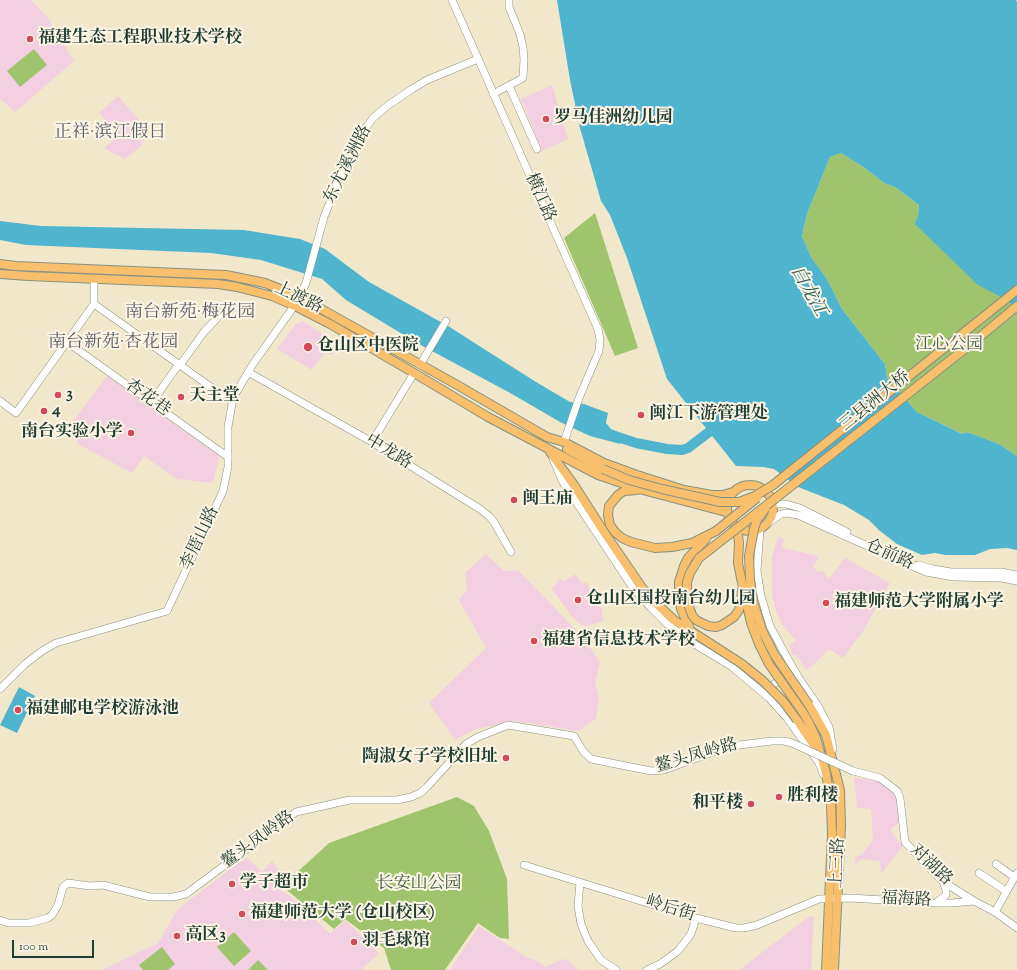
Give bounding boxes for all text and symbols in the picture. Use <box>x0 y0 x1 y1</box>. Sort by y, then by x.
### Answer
place label: 福建生态工程职业技术学校 <box>38 29 242 49</box>
marker: 福建生态工程职业技术学校 <box>25 34 35 44</box>
place label: 罗马佳洲幼儿园 <box>554 109 673 129</box>
marker: 罗马佳洲幼儿园 <box>541 114 551 124</box>
district label: 正祥·滨江假日 <box>54 123 166 145</box>
street label: 东尤溪洲路 <box>321 123 377 207</box>
street label: 横江路 <box>519 171 559 225</box>
water label: 白龙江 <box>784 263 830 321</box>
street label: 上渡路 <box>271 279 325 319</box>
district label: 南台新苑·梅花园 <box>125 303 255 325</box>
district label: 南台新苑·杏花园 <box>48 333 178 355</box>
park label: 江心公园 <box>915 336 983 356</box>
place label: 仓山区中医院 <box>317 337 419 357</box>
marker: 仓山区中医院 <box>302 341 314 353</box>
street label: 三县洲大桥 <box>837 367 915 437</box>
street label: 杏花巷 <box>120 376 174 422</box>
place label: 3 <box>66 385 73 405</box>
place label: 天主堂 <box>189 387 240 407</box>
marker: 3 <box>53 390 63 400</box>
marker: 天主堂 <box>176 392 186 402</box>
place label: 4 <box>52 401 61 421</box>
place label: 闽江下游管理处 <box>649 405 768 425</box>
marker: 4 <box>39 406 49 416</box>
marker: 闽江下游管理处 <box>636 410 646 420</box>
place label: 南台实验小学 <box>21 423 123 443</box>
marker: 南台实验小学 <box>126 428 136 438</box>
street label: 中龙路 <box>361 431 415 475</box>
place label: 闽王庙 <box>522 490 573 510</box>
marker: 闽王庙 <box>509 495 519 505</box>
street label: 李厝山路 <box>177 504 225 574</box>
street label: 仓前路 <box>862 536 916 576</box>
place label: 仓山区国投南台幼儿园 <box>586 590 756 610</box>
place label: 福建师范大学附属小学 <box>834 593 1004 613</box>
marker: 仓山区国投南台幼儿园 <box>573 595 583 605</box>
marker: 福建师范大学附属小学 <box>821 598 831 608</box>
place label: 福建省信息技术学校 <box>542 631 695 651</box>
marker: 福建省信息技术学校 <box>529 636 539 646</box>
place label: 福建邮电学校游泳池 <box>26 700 179 720</box>
marker: 福建邮电学校游泳池 <box>13 705 23 715</box>
street label: 鳌头凤岭路 <box>653 735 741 779</box>
place label: 陶淑女子学校旧址 <box>362 748 498 768</box>
marker: 陶淑女子学校旧址 <box>501 753 511 763</box>
place label: 胜利楼 <box>787 787 838 807</box>
marker: 胜利楼 <box>774 792 784 802</box>
place label: 和平楼 <box>692 794 743 814</box>
marker: 和平楼 <box>746 799 756 809</box>
street label: 鳌头凤岭路 <box>219 808 299 874</box>
street label: 上三路 <box>827 837 851 889</box>
street label: 对湖路 <box>904 841 956 891</box>
place label: 学子超市 <box>240 874 308 894</box>
park label: 长安山公园 <box>377 875 461 895</box>
marker: 学子超市 <box>227 879 237 889</box>
street label: 福海路 <box>880 889 932 913</box>
street label: 岭后街 <box>643 893 697 927</box>
place label: 福建师范大学 (仓山校区) <box>250 904 435 924</box>
marker: 福建师范大学 (仓山校区) <box>237 909 247 919</box>
place label: 高区3 <box>185 926 226 946</box>
marker: 高区3 <box>172 931 182 941</box>
scale bar <box>14 932 96 958</box>
place label: 羽毛球馆 <box>362 932 430 952</box>
marker: 羽毛球馆 <box>349 937 359 947</box>
text: 100 m <box>19 938 48 956</box>

